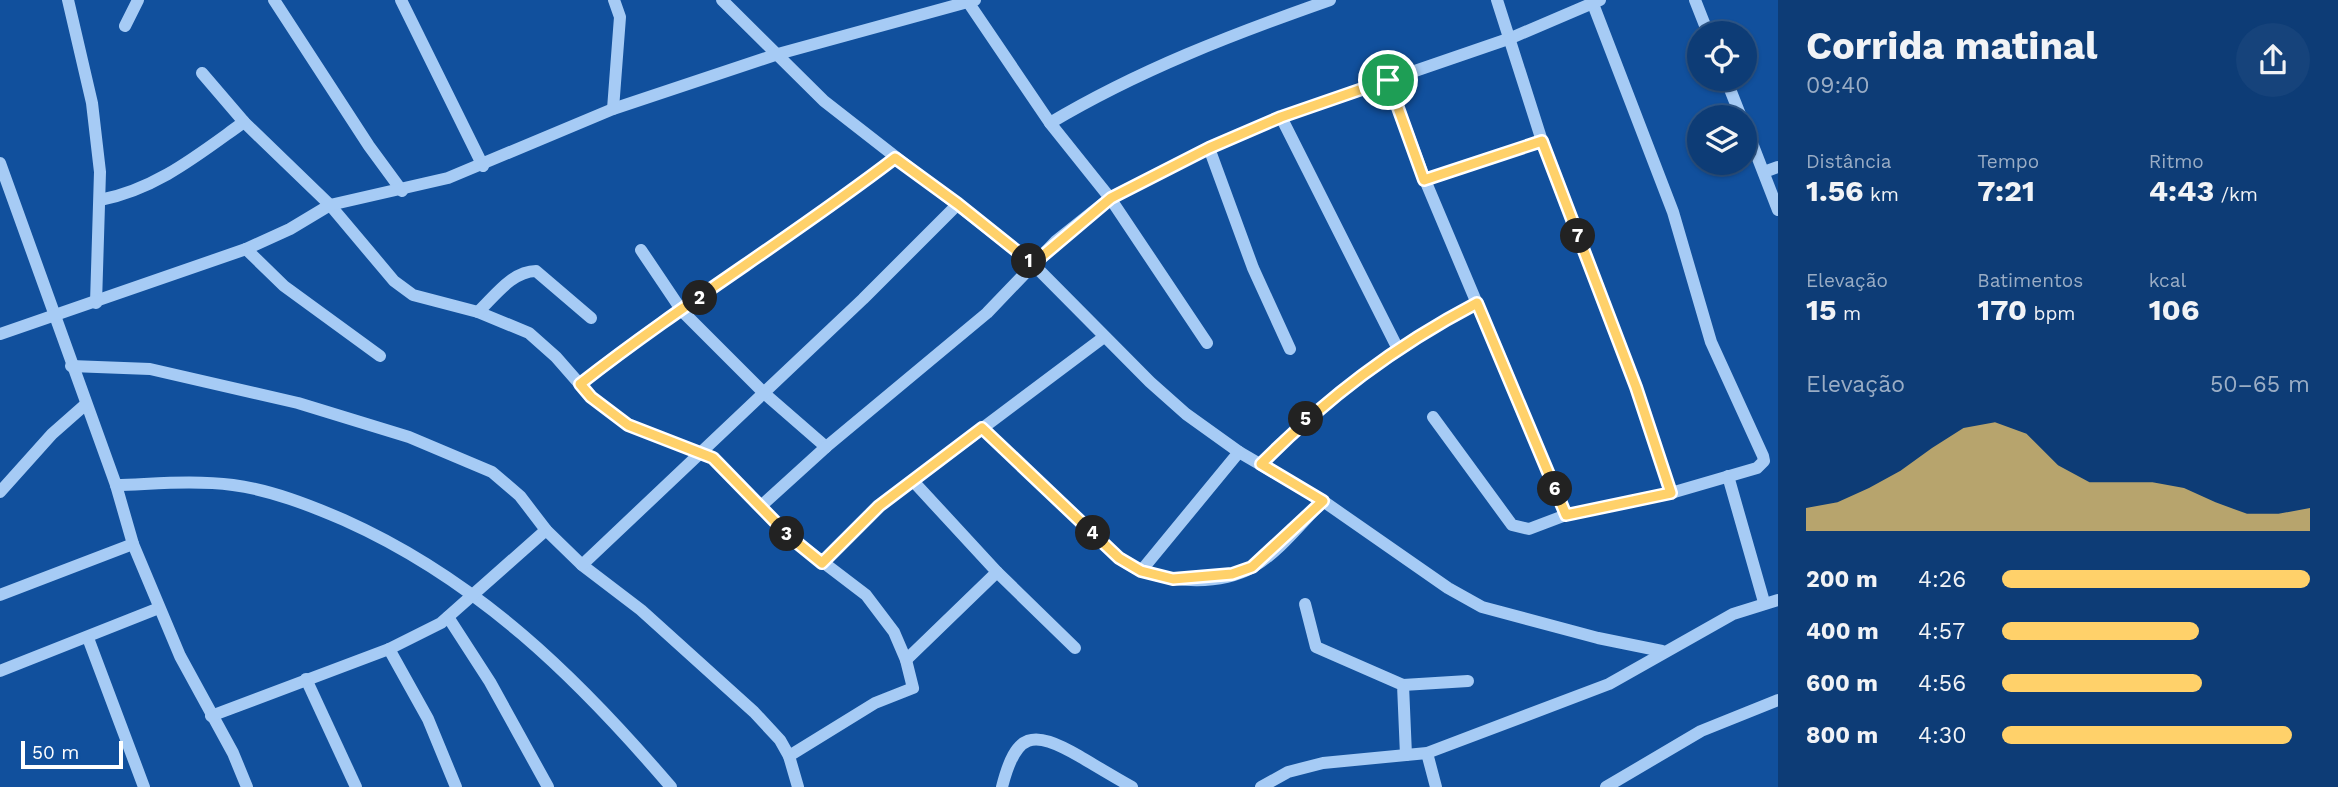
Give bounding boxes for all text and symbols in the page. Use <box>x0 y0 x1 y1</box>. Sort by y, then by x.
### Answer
map controls <box>1687 21 1757 175</box>
button: locate <box>1687 21 1757 91</box>
button: share <box>2236 23 2310 97</box>
text: Corrida matinal <box>1806 24 2097 68</box>
pin <box>1358 50 1418 110</box>
icon: arrive <box>1369 61 1407 99</box>
text: 09:40 <box>1806 72 1870 99</box>
button: layers <box>1687 105 1757 175</box>
text: Distância <box>1806 150 1892 173</box>
text: Tempo <box>1977 150 2039 173</box>
text: Ritmo <box>2149 150 2204 173</box>
text: 1.56 <box>1806 173 1864 208</box>
text: 7:21 <box>1977 173 2035 208</box>
text: 4:43 <box>2149 173 2214 208</box>
text: km <box>1864 183 1899 206</box>
text: /km <box>2214 183 2258 206</box>
pin: 7 <box>1560 218 1596 254</box>
text: 7 <box>1572 224 1583 247</box>
pin: 1 <box>1012 244 1046 278</box>
text: 1 <box>1024 249 1033 272</box>
text: Elevação <box>1806 269 1888 292</box>
text: Batimentos <box>1977 269 2083 292</box>
text: kcal <box>2149 269 2186 292</box>
pin: 2 <box>682 280 718 316</box>
text: 2 <box>694 286 705 309</box>
text: 15 <box>1806 292 1836 327</box>
text: 170 <box>1977 292 2027 327</box>
text: 106 <box>2149 292 2199 327</box>
text: m <box>1836 302 1861 325</box>
text: bpm <box>2027 302 2075 325</box>
text: Elevação <box>1806 371 1905 398</box>
text: 50–65 m <box>2210 371 2310 398</box>
pin: 5 <box>1288 402 1324 436</box>
text: 5 <box>1300 407 1311 430</box>
pin: 6 <box>1538 472 1572 506</box>
text: 6 <box>1549 477 1560 500</box>
pin: 3 <box>770 516 804 552</box>
pin: 4 <box>1076 516 1110 550</box>
text: 4 <box>1086 521 1099 544</box>
text: 3 <box>781 522 792 545</box>
text: 200 m <box>1806 566 1878 593</box>
text: 4:26 <box>1918 566 1966 593</box>
text: 400 m <box>1806 618 1879 645</box>
text: 4:57 <box>1918 618 1965 645</box>
text: 600 m <box>1806 670 1878 697</box>
text: 4:56 <box>1918 670 1966 697</box>
text: 800 m <box>1806 722 1878 749</box>
text: 4:30 <box>1918 722 1967 749</box>
scale bar <box>21 738 122 770</box>
text: 50 m <box>32 741 79 764</box>

